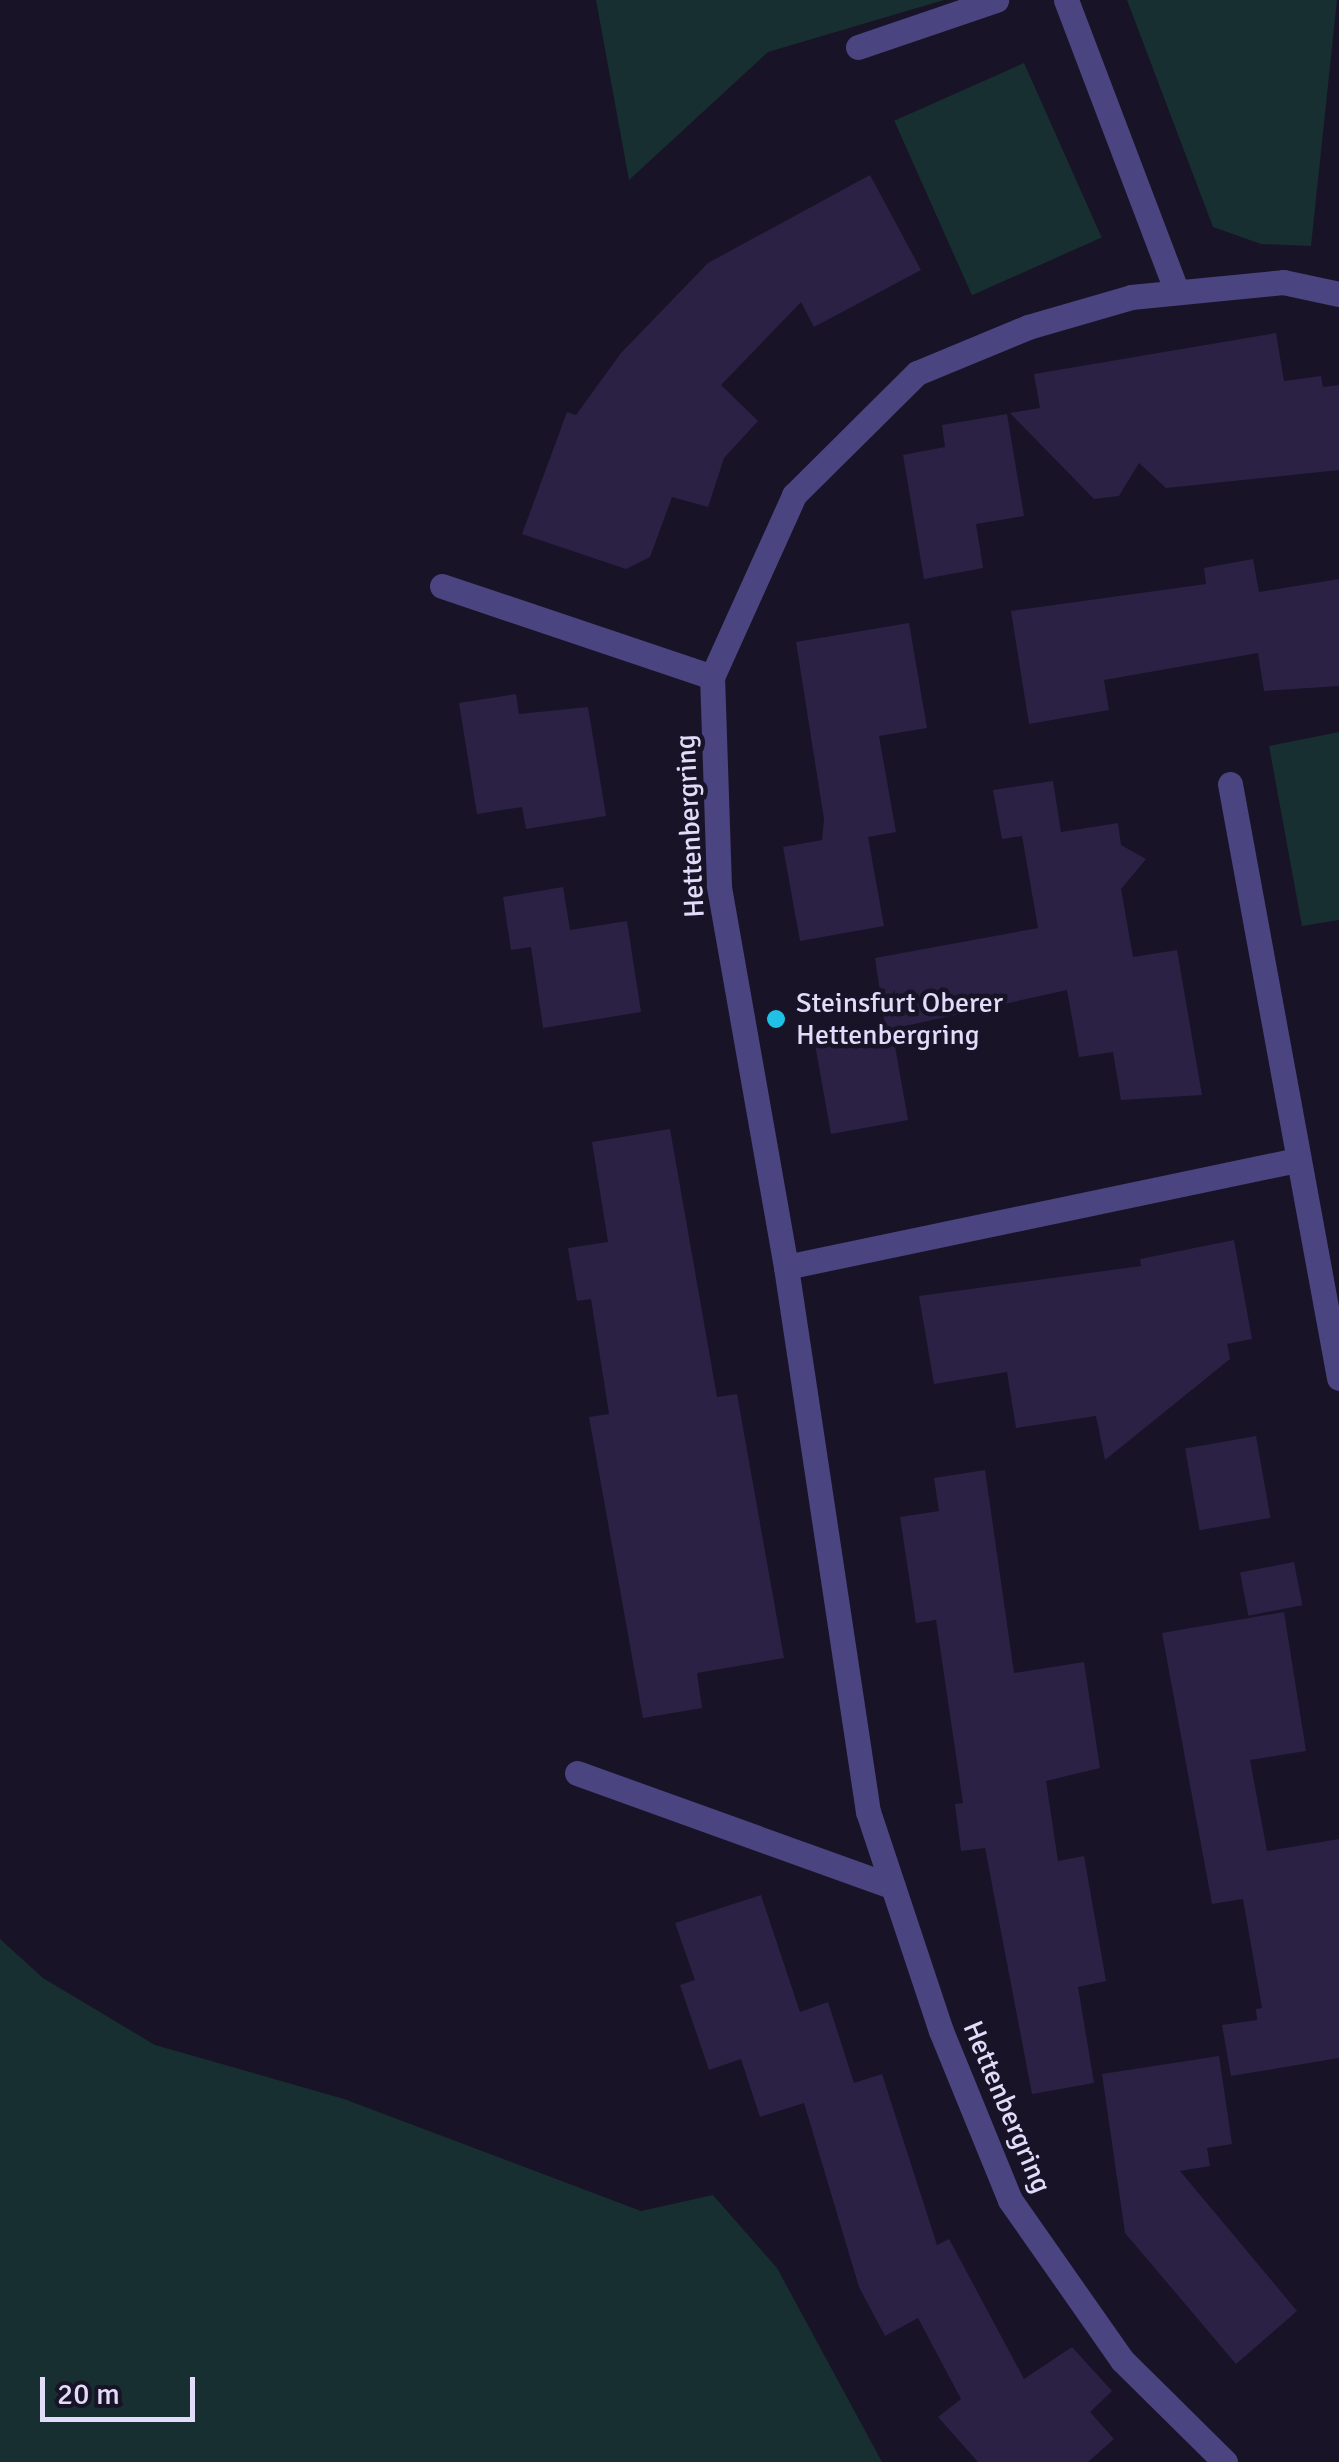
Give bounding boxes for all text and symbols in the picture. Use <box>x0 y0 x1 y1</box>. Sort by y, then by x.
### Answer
street label: Hettenbergring <box>668 733 712 919</box>
place label: Steinsfurt Oberer Hettenbergring <box>796 986 1003 1052</box>
marker: Steinsfurt Oberer Hettenbergring <box>765 1008 787 1030</box>
street label: Hettenbergring <box>956 2016 1058 2198</box>
scale bar <box>45 2357 200 2419</box>
text: 20 m <box>57 2376 120 2413</box>

